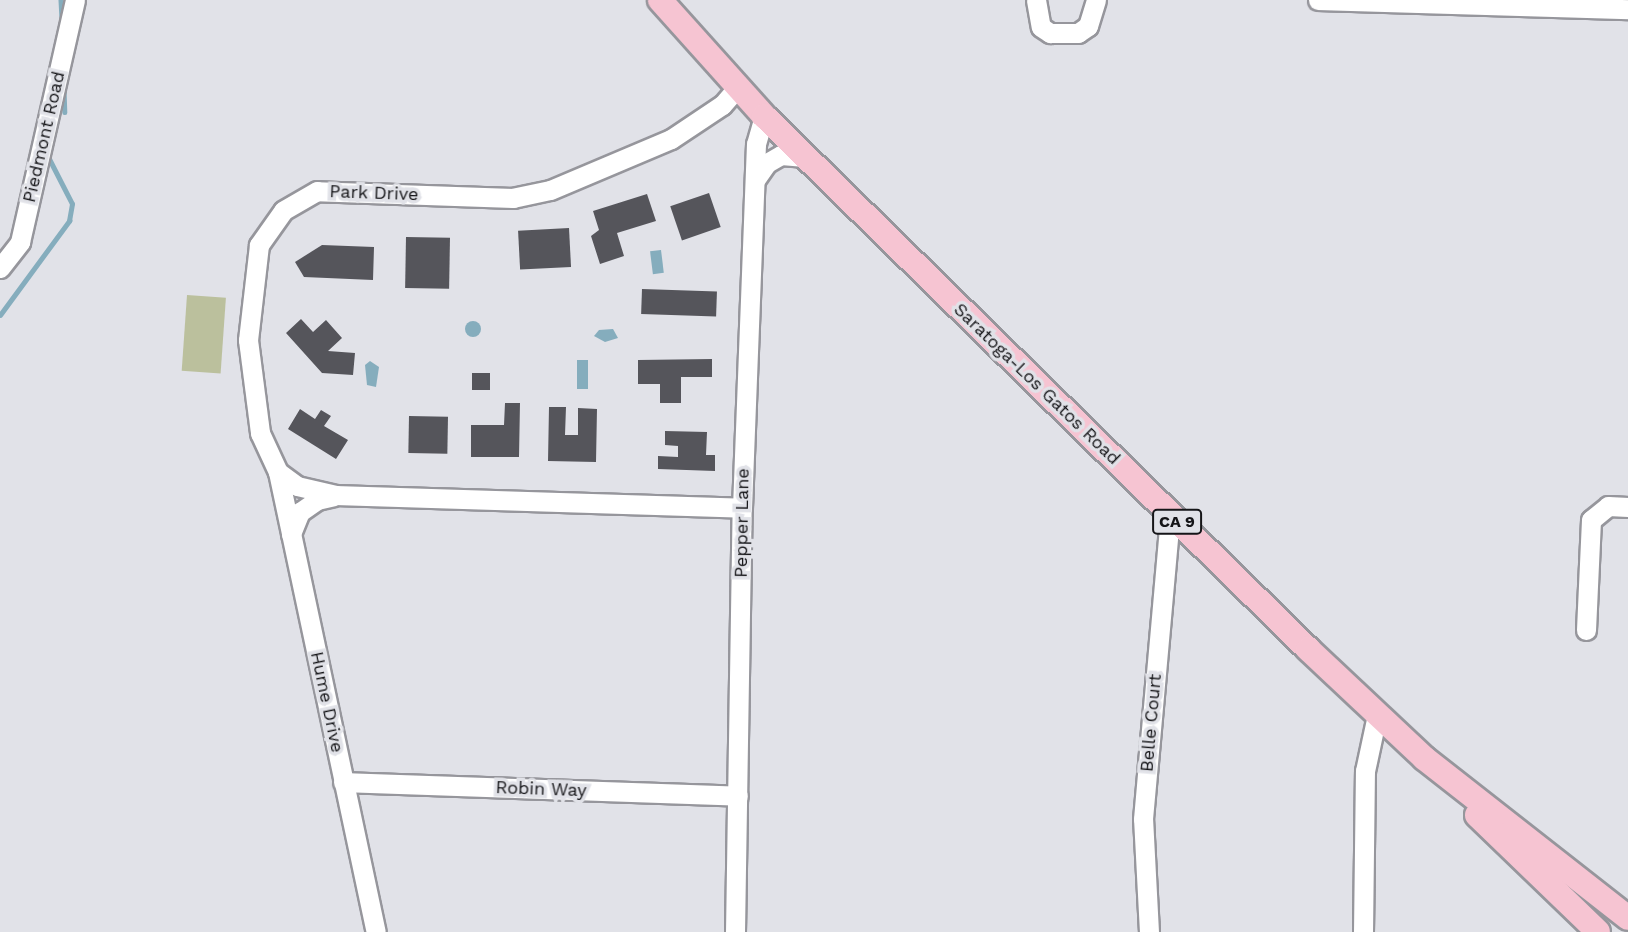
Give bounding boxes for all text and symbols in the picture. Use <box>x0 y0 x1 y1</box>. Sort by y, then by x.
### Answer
street label: Piedmont Road <box>18 69 70 205</box>
street label: Park Drive <box>329 181 419 205</box>
street label: Saratoga-Los Gatos Road <box>949 299 1125 469</box>
street label: Pepper Lane <box>730 468 754 578</box>
road number: CA 9 <box>1151 509 1203 534</box>
street label: Hume Drive <box>306 650 348 754</box>
street label: Belle Court <box>1136 673 1166 773</box>
street label: Robin Way <box>495 777 587 801</box>

